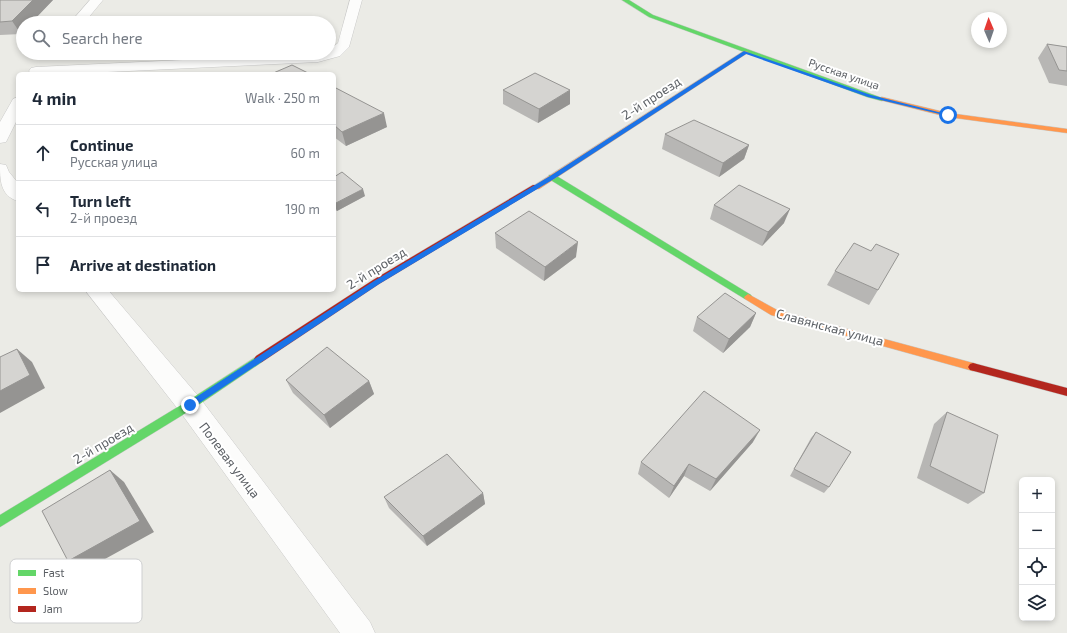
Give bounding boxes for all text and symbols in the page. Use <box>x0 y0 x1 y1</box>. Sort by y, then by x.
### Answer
north arrow <box>971 12 1007 48</box>
search box <box>16 16 336 60</box>
icon: search <box>30 27 52 49</box>
text: Search here <box>62 29 143 47</box>
street label: Русская улица <box>807 55 881 93</box>
street label: 2-й проезд <box>618 73 684 123</box>
text: 4 min <box>32 88 76 108</box>
text: Walk · 250 m <box>245 90 320 106</box>
route start <box>939 106 957 124</box>
text: Continue <box>70 136 133 154</box>
icon: ahead <box>32 142 54 164</box>
text: 60 m <box>290 145 320 161</box>
text: Русская улица <box>70 154 158 170</box>
text: Turn left <box>70 192 131 210</box>
icon: left <box>32 198 54 220</box>
text: 190 m <box>285 201 320 217</box>
text: 2-й проезд <box>70 210 137 226</box>
street label: 2-й проезд <box>343 243 409 293</box>
icon: arrive <box>32 254 54 276</box>
text: Arrive at destination <box>70 256 216 274</box>
street label: Славянская улица <box>775 305 885 349</box>
route end <box>181 396 199 414</box>
street label: 2-й проезд <box>70 419 136 467</box>
street label: Полевая улица <box>196 419 264 501</box>
map controls <box>1019 477 1055 621</box>
button: + <box>1019 477 1055 513</box>
button: − <box>1019 513 1055 549</box>
button: locate <box>1019 549 1055 585</box>
legend <box>10 559 142 623</box>
text: Fast <box>43 566 65 579</box>
text: Slow <box>43 584 68 597</box>
button: layers <box>1019 585 1055 621</box>
text: Jam <box>43 602 62 615</box>

